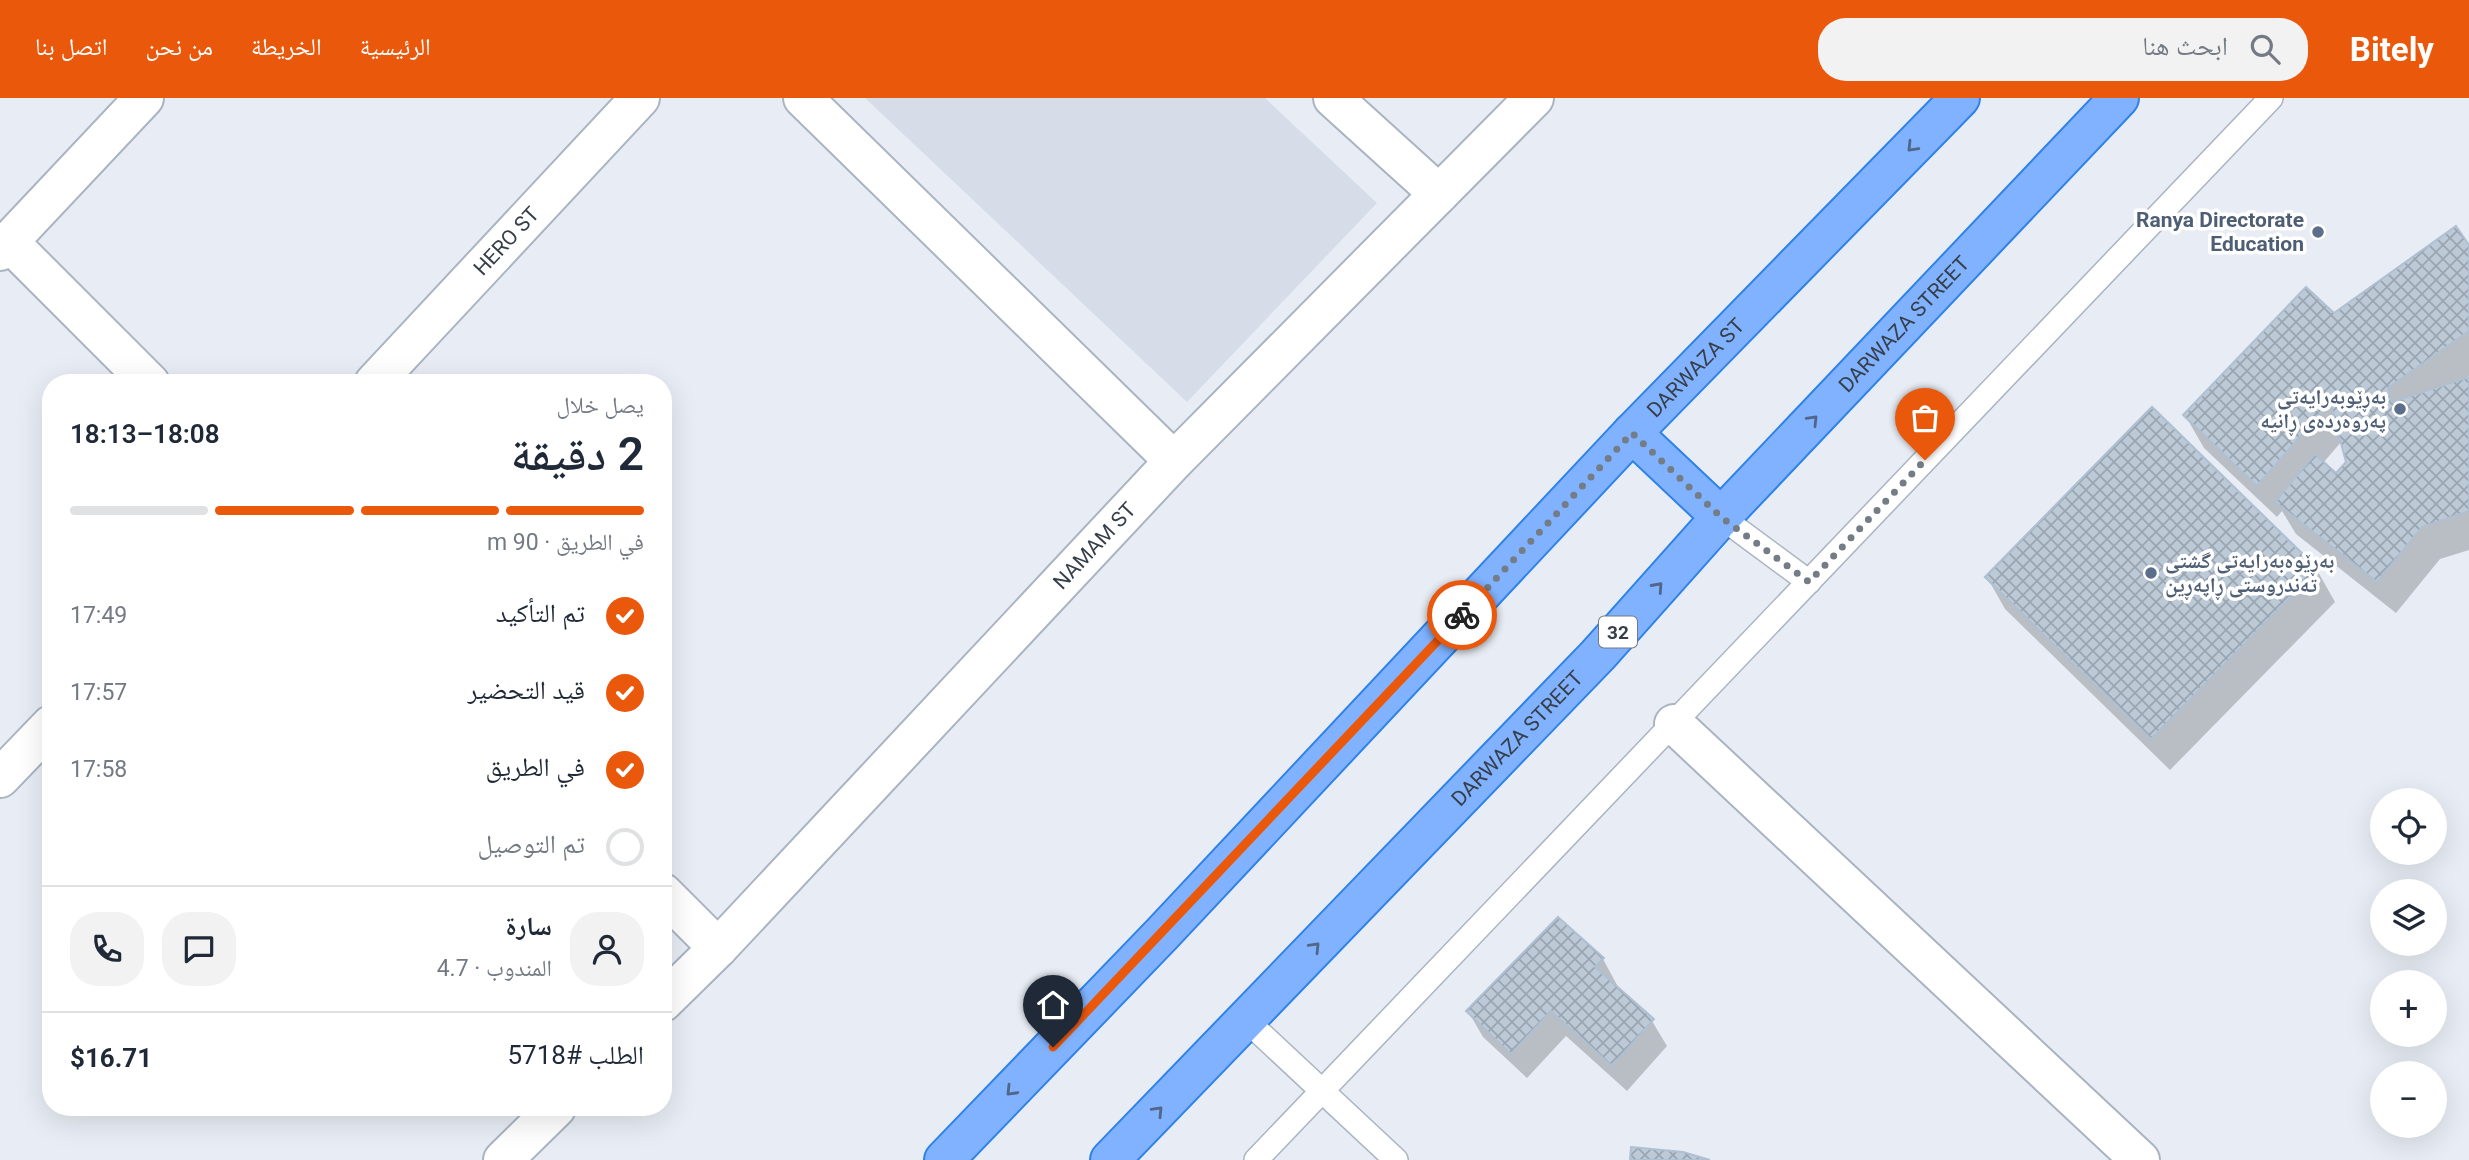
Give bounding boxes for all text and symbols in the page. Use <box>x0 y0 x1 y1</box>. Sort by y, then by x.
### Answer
search box <box>1818 18 2308 81</box>
icon: search <box>2246 30 2284 68</box>
text: Bitely <box>2350 30 2434 69</box>
text: ابحث هنا <box>2142 31 2228 61</box>
text: اتصل بنا <box>35 33 107 61</box>
text: من نحن <box>145 33 213 61</box>
text: الخريطة <box>251 33 322 61</box>
text: الرئيسية <box>360 33 431 61</box>
one-way arrow <box>1908 139 1921 152</box>
street label: HERO ST <box>469 202 544 280</box>
place label: Ranya Directorate Education <box>2136 208 2304 256</box>
marker: Ranya Directorate Education <box>2310 224 2326 240</box>
street label: DARWAZA STREET <box>1834 251 1975 397</box>
street label: DARWAZA ST <box>1642 313 1750 422</box>
place label: بەڕێوبەرایەتی پەروەردەی ڕانیە <box>2260 385 2386 437</box>
pin <box>1895 388 1955 460</box>
text: يصل خلال <box>557 392 644 419</box>
icon: bag <box>1906 399 1944 437</box>
marker: بەڕێوبەرایەتی پەروەردەی ڕانیە <box>2392 401 2408 417</box>
one-way arrow <box>1804 415 1817 428</box>
text: 18:08–18:13 <box>70 419 220 449</box>
text: 2 دقيقة <box>511 427 644 481</box>
street label: NAMAM ST <box>1048 497 1141 594</box>
text: في الطريق · 90 m <box>487 529 644 556</box>
place label: بەڕێوەبەرایەتی گشتی تەندروستی ڕاپەڕین <box>2165 549 2334 601</box>
marker: بەڕێوەبەرایەتی گشتی تەندروستی ڕاپەڕین <box>2143 565 2159 581</box>
courier <box>1427 580 1497 650</box>
one-way arrow <box>1650 582 1662 595</box>
icon: bike <box>1443 596 1481 634</box>
icon: check <box>606 597 644 635</box>
text: تم التأكيد <box>496 598 585 628</box>
text: 17:49 <box>70 602 127 629</box>
road number: 32 <box>1599 617 1637 648</box>
street label: DARWAZA STREET <box>1447 666 1588 811</box>
icon: check <box>606 674 644 712</box>
text: قيد التحضير <box>467 675 585 705</box>
text: 17:57 <box>70 679 127 706</box>
icon: check <box>606 751 644 789</box>
text: في الطريق <box>486 752 585 782</box>
text: 17:58 <box>70 756 127 783</box>
map controls <box>2370 788 2447 1138</box>
button: locate <box>2370 788 2447 865</box>
text: تم التوصيل <box>478 829 585 859</box>
button: layers <box>2370 879 2447 956</box>
text: سارة <box>505 911 552 941</box>
button: phone <box>70 912 144 986</box>
button: chat <box>162 912 236 986</box>
button: person <box>570 912 644 986</box>
one-way arrow <box>1307 942 1320 955</box>
text: المندوب · 4.7 <box>437 955 552 982</box>
button: + <box>2370 970 2447 1047</box>
pin <box>1023 975 1083 1047</box>
icon: home <box>1034 986 1072 1024</box>
text: الطلب #5718 <box>507 1040 644 1070</box>
text: $16.71 <box>70 1043 152 1073</box>
button: − <box>2370 1061 2447 1138</box>
one-way arrow <box>1006 1083 1019 1096</box>
one-way arrow <box>1149 1106 1162 1119</box>

